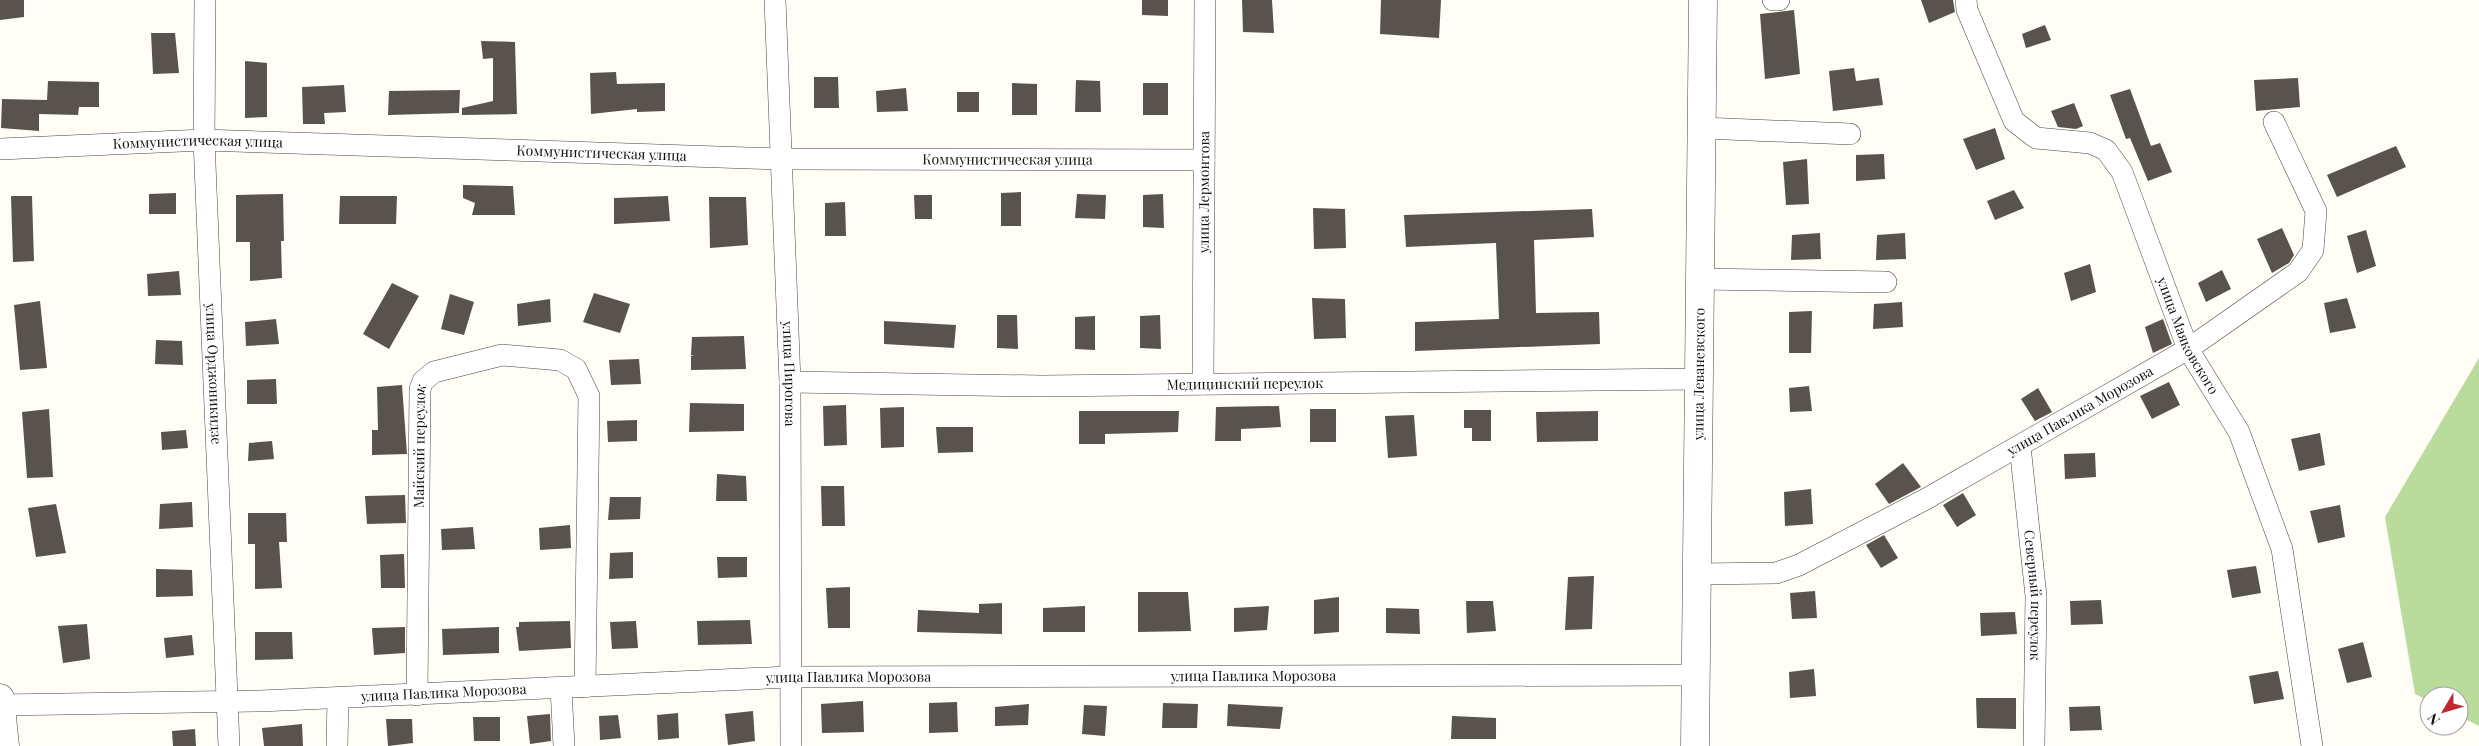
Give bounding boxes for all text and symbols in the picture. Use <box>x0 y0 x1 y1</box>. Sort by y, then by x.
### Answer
street label: Коммунистическая улица <box>112 130 283 153</box>
street label: улица Лермонтова <box>1194 131 1213 254</box>
street label: Коммунистическая улица <box>516 140 687 165</box>
street label: Коммунистическая улица <box>922 149 1093 169</box>
street label: улица Маяковского <box>2153 273 2224 398</box>
street label: улица Орджоникидзе <box>202 302 227 445</box>
street label: улица Леваневского <box>1688 307 1709 441</box>
street label: улица Пирогова <box>779 320 800 426</box>
street label: улица Павлика Морозова <box>2002 361 2156 460</box>
street label: Медицинский переулок <box>1167 373 1323 394</box>
street label: Майский переулок <box>409 381 430 508</box>
street label: Северный переулок <box>2020 529 2046 661</box>
street label: улица Павлика Морозова <box>1170 666 1336 685</box>
street label: улица Павлика Морозова <box>764 667 931 687</box>
street label: улица Павлика Морозова <box>360 679 527 705</box>
north arrow <box>2419 686 2469 736</box>
text: N <box>2423 709 2444 729</box>

